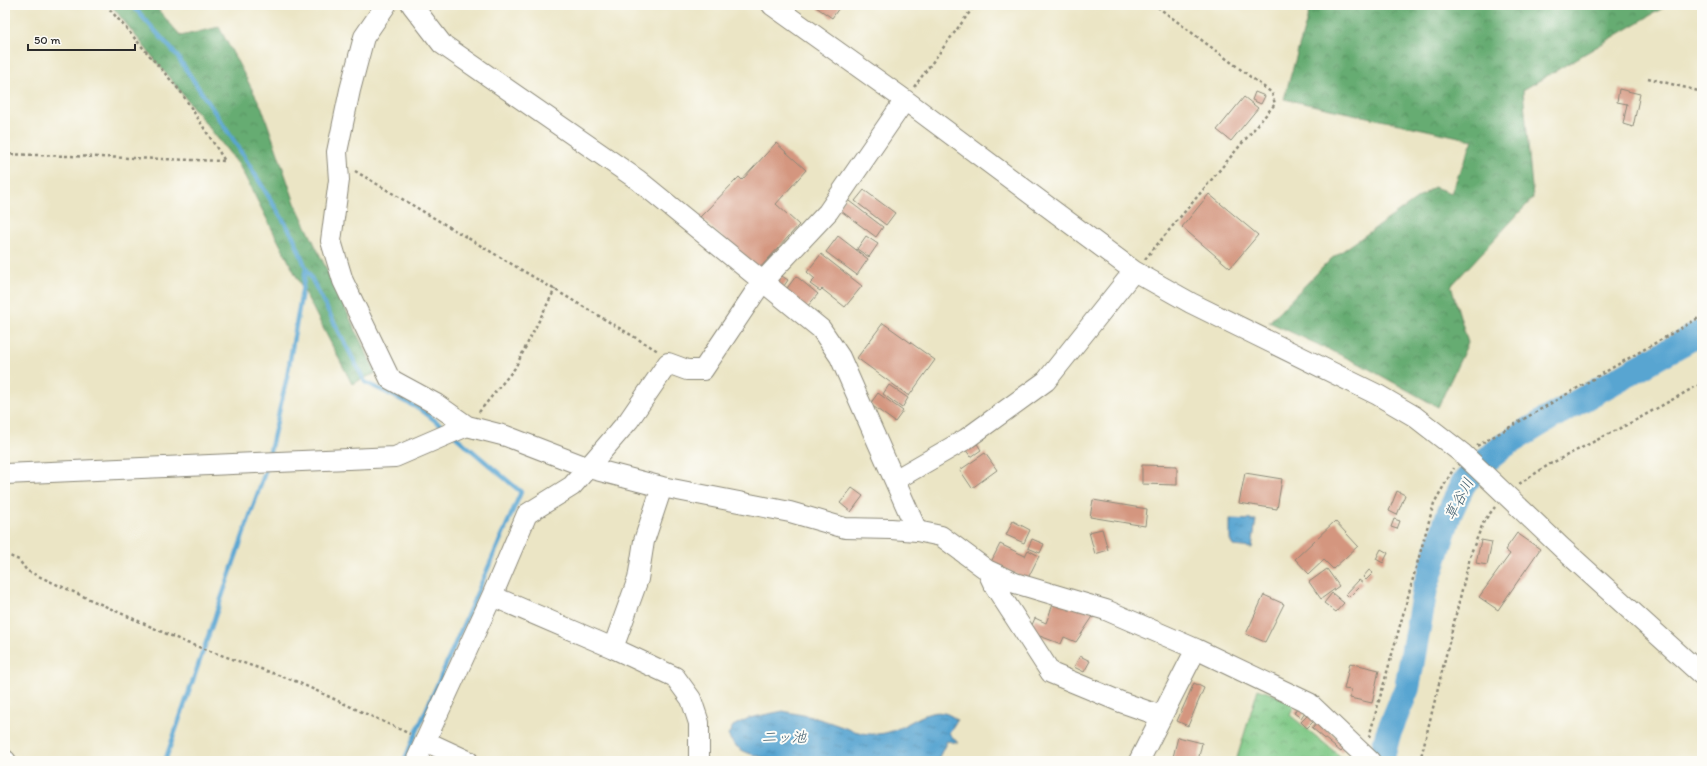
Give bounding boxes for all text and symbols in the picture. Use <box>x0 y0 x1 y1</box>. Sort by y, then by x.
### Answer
scale bar <box>28 26 135 52</box>
text: 50 m <box>34 33 60 47</box>
water label: 草谷川 <box>1440 475 1478 523</box>
water label: 二ッ池 <box>761 728 807 746</box>

